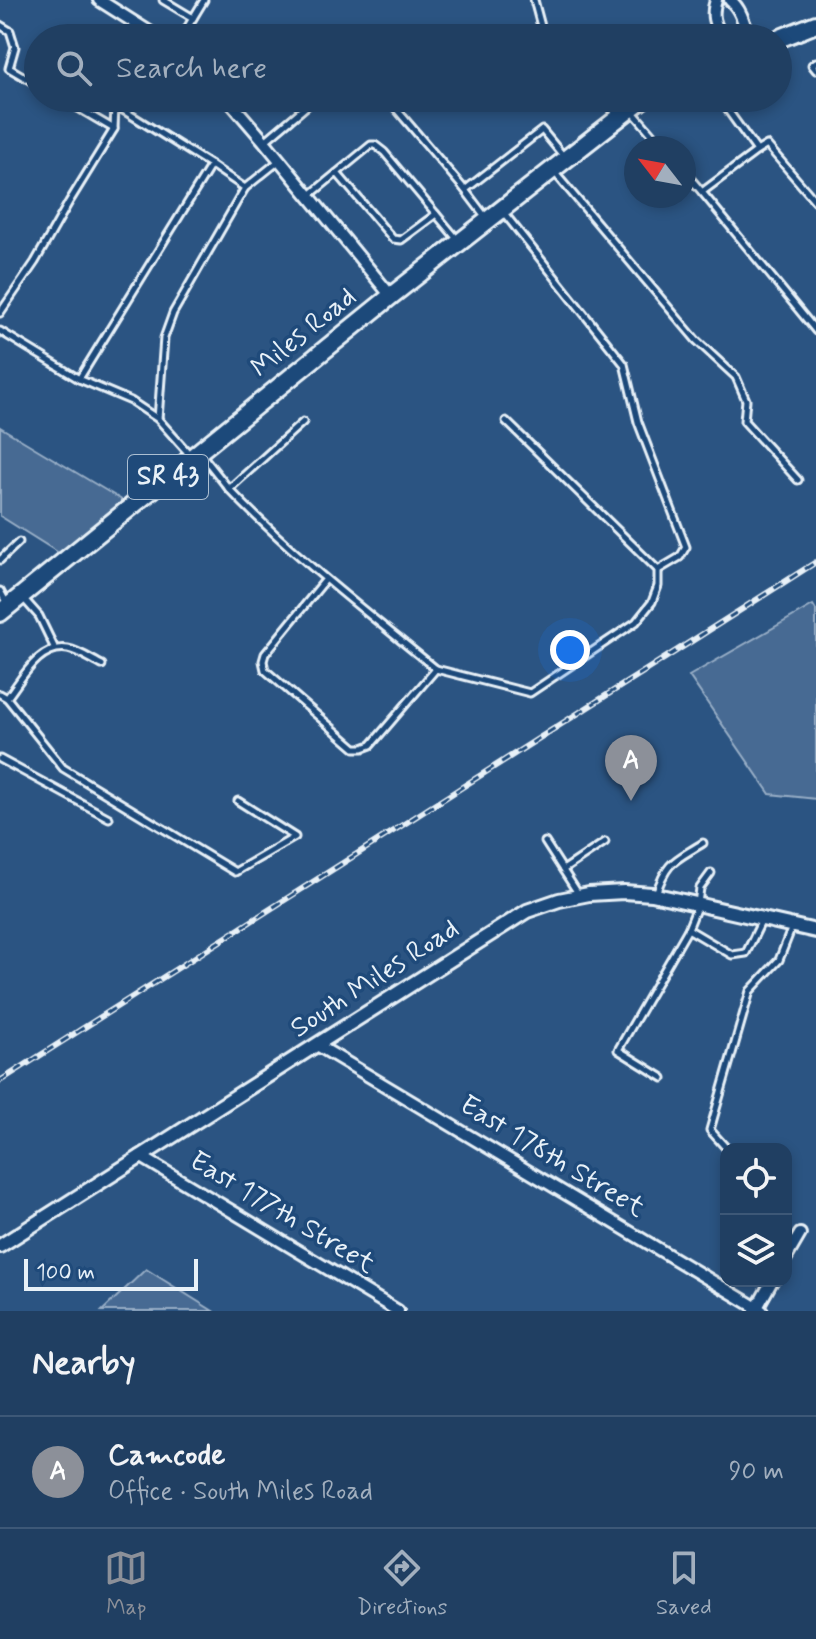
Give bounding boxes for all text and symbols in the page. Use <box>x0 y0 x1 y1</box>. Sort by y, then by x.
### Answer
search box <box>24 24 792 112</box>
icon: search <box>52 46 96 90</box>
text: Search here <box>116 49 267 88</box>
north arrow <box>624 136 696 208</box>
street label: Miles Road <box>244 279 364 387</box>
road number: SR 43 <box>128 455 208 499</box>
your location <box>550 630 590 670</box>
pin: A <box>605 735 657 801</box>
street label: South Miles Road <box>284 911 466 1047</box>
street label: East 178th Street <box>452 1087 652 1227</box>
street label: East 177th Street <box>182 1143 382 1283</box>
map controls <box>720 1143 792 1287</box>
button: locate <box>720 1143 792 1215</box>
button: layers <box>720 1215 792 1287</box>
scale bar <box>24 1255 198 1291</box>
text: 100 m <box>36 1259 95 1287</box>
text: Nearby <box>32 1341 136 1386</box>
text: Camcode <box>108 1436 225 1475</box>
text: A <box>49 1455 67 1489</box>
text: 90 m <box>729 1455 784 1489</box>
text: Office · South Miles Road <box>108 1475 373 1509</box>
tab: Map <box>104 1546 148 1622</box>
tab: Directions <box>357 1546 447 1622</box>
tab: Saved <box>656 1546 712 1622</box>

